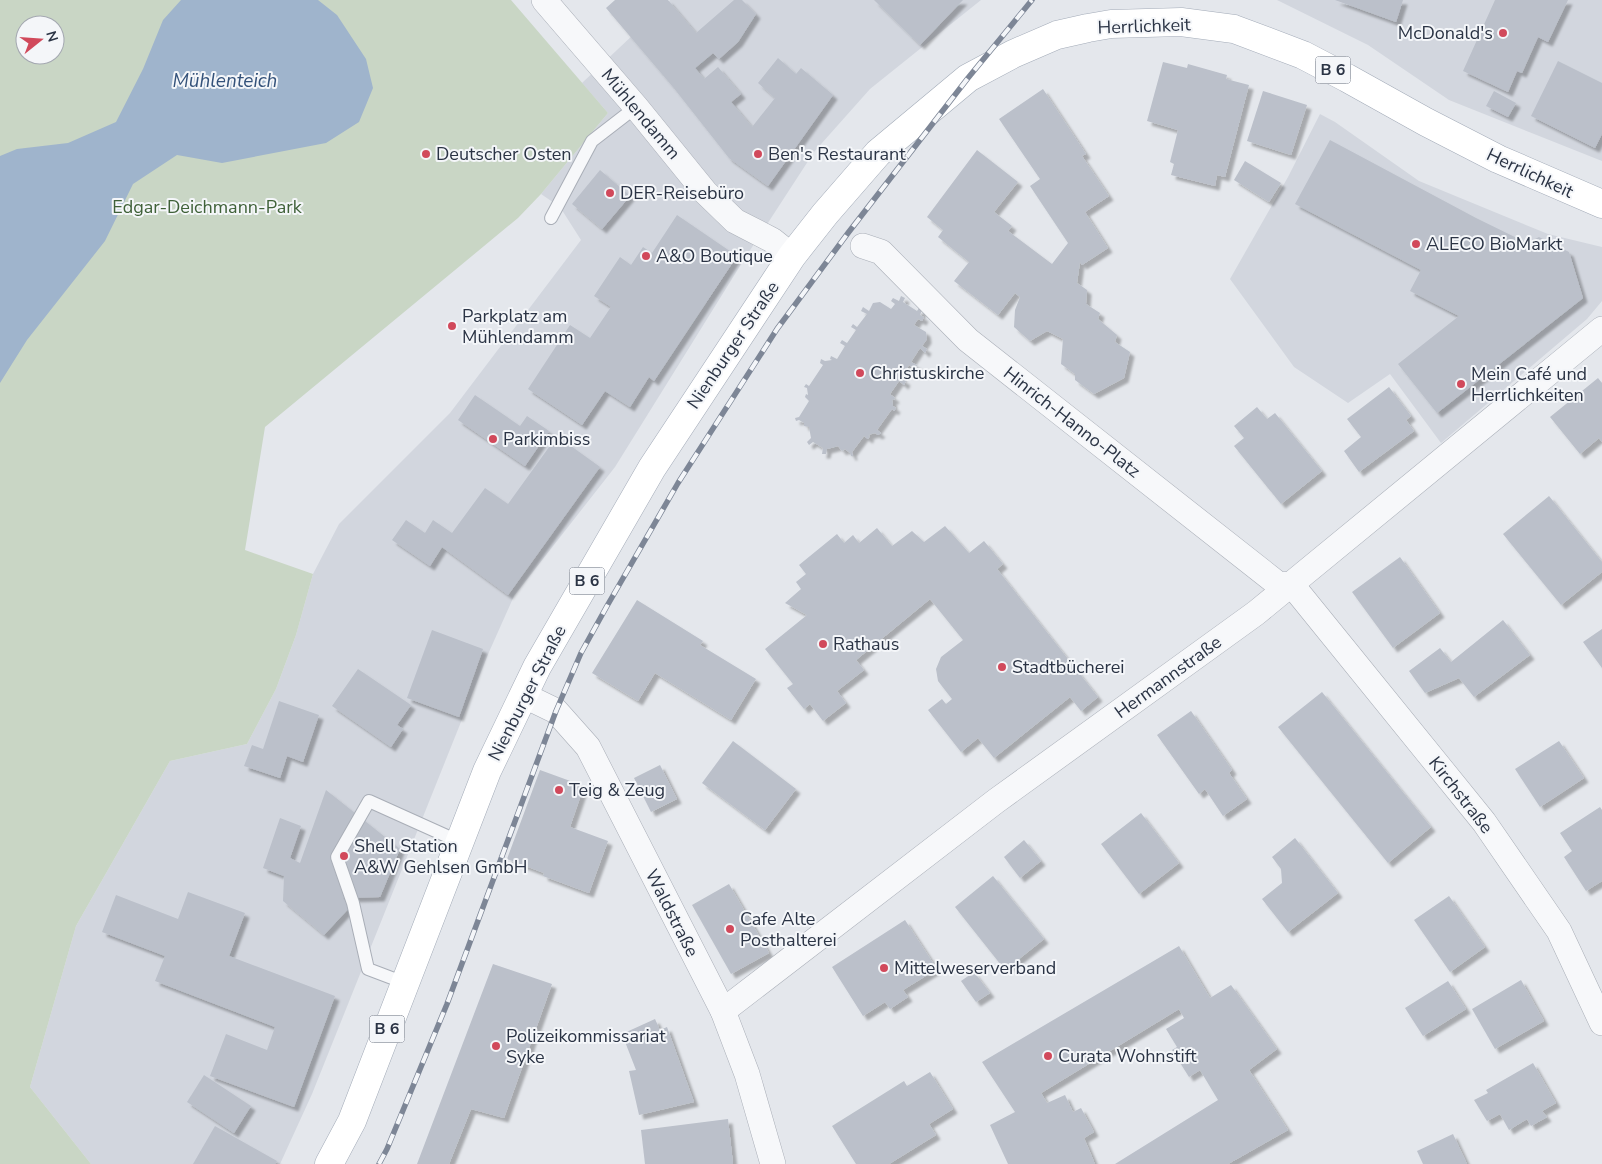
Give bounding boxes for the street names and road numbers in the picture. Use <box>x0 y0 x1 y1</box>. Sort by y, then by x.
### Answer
street label: Herrlichkeit <box>1097 12 1192 40</box>
road number: B 6 <box>1316 56 1350 84</box>
street label: Mühlendamm <box>596 64 686 164</box>
street label: Herrlichkeit <box>1483 142 1578 204</box>
street label: Nienburger Straße <box>681 276 785 414</box>
street label: Hinrich-Hanno-Platz <box>999 361 1145 483</box>
road number: B 6 <box>570 568 604 594</box>
street label: Nienburger Straße <box>482 621 572 765</box>
street label: Hermannstraße <box>1110 630 1226 724</box>
street label: Kirchstraße <box>1423 751 1499 839</box>
street label: Waldstraße <box>640 865 704 961</box>
road number: B 6 <box>370 1016 404 1042</box>

